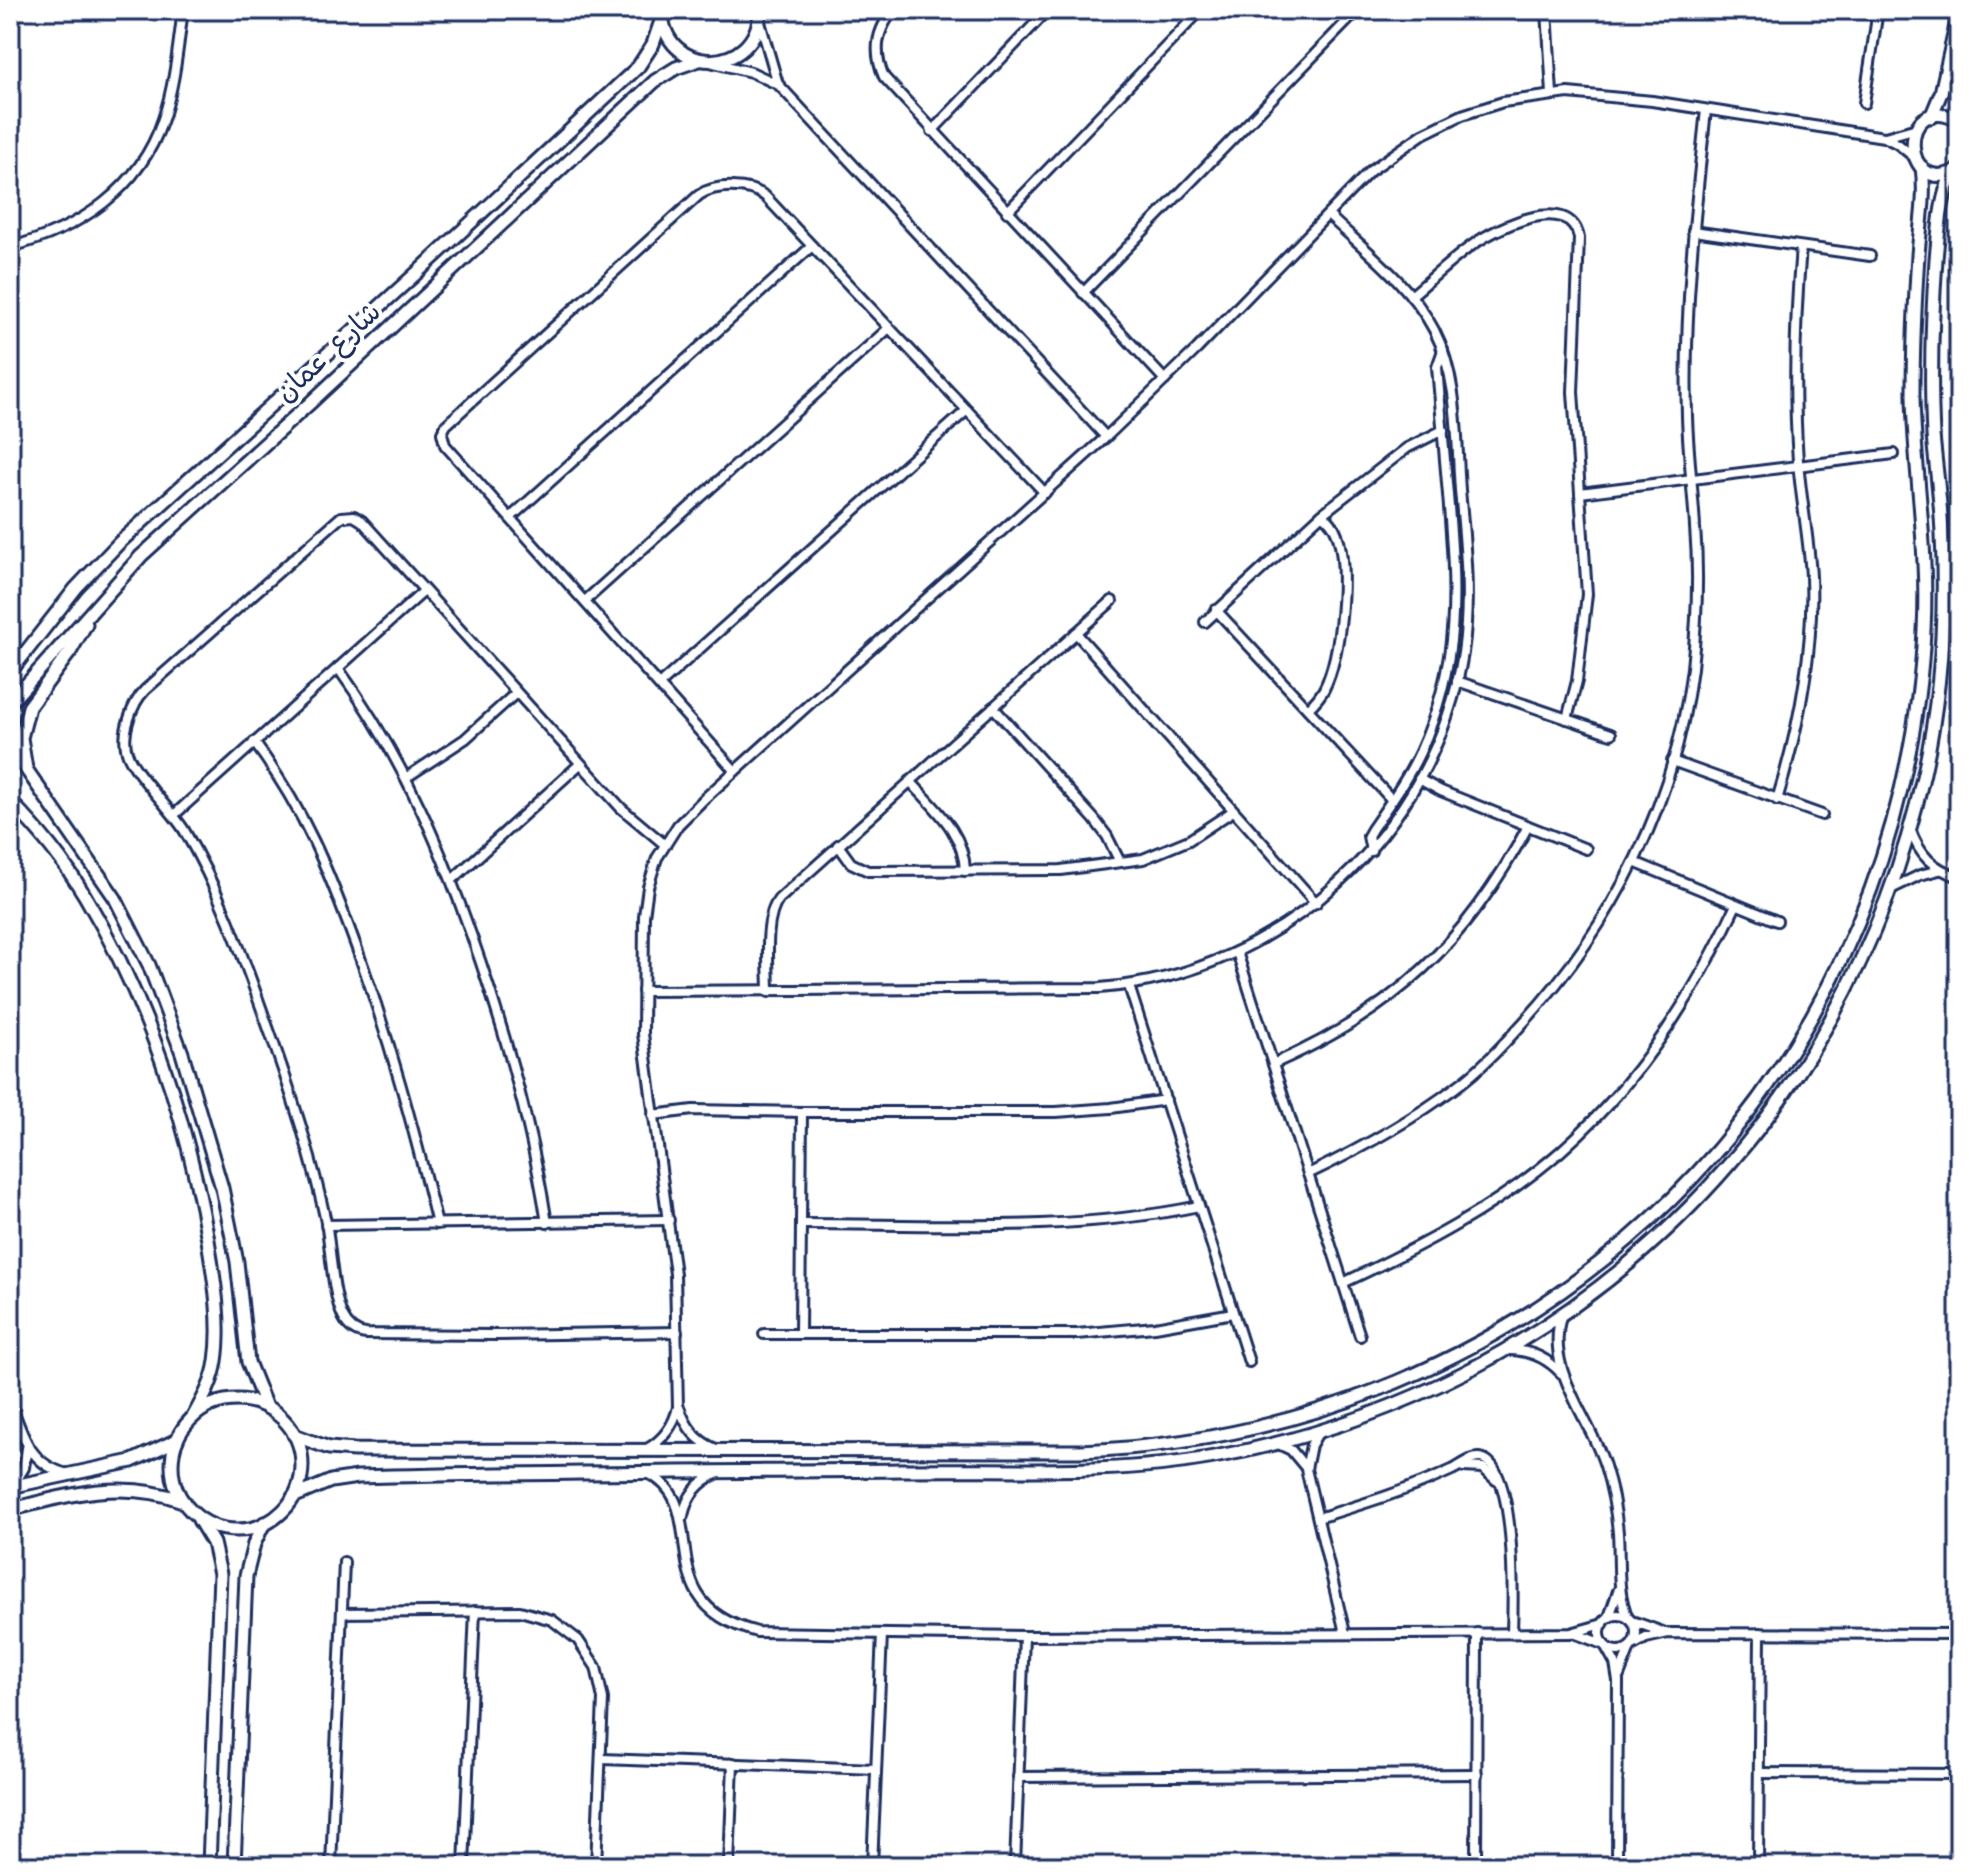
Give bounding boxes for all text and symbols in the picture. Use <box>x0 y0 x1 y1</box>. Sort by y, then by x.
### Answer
street label: شارع عمان <box>266 292 392 414</box>

